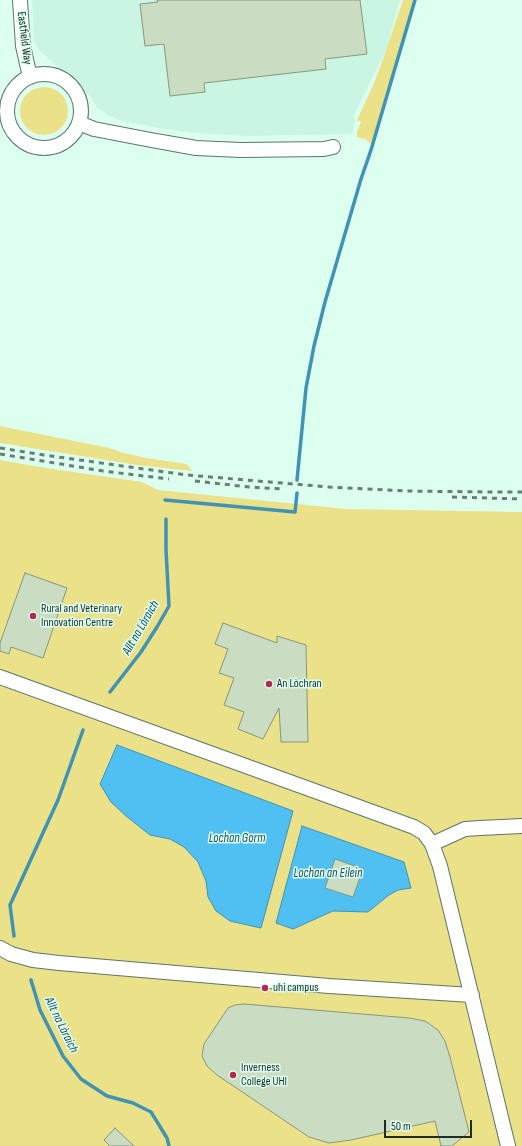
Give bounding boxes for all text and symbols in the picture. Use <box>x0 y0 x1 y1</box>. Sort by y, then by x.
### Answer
street label: Eastfield Way <box>14 11 34 65</box>
water label: Allt na Làraich <box>119 598 163 658</box>
place label: Rural and Veterinary Innovation Centre <box>41 602 122 630</box>
marker: Rural and Veterinary Innovation Centre <box>28 611 38 621</box>
place label: An Lòchran <box>277 677 322 691</box>
marker: An Lòchran <box>264 679 274 689</box>
water label: Lochan Gorm <box>209 831 265 847</box>
water label: Lochan an Eilein <box>294 866 362 882</box>
place label: uhi campus <box>273 981 319 995</box>
marker: uhi campus <box>260 983 270 993</box>
water label: Allt na Làraich <box>41 994 81 1056</box>
place label: Inverness College UHI <box>241 1061 287 1089</box>
marker: Inverness College UHI <box>228 1070 238 1080</box>
scale bar <box>386 1112 474 1138</box>
text: 50 m <box>391 1119 411 1134</box>

